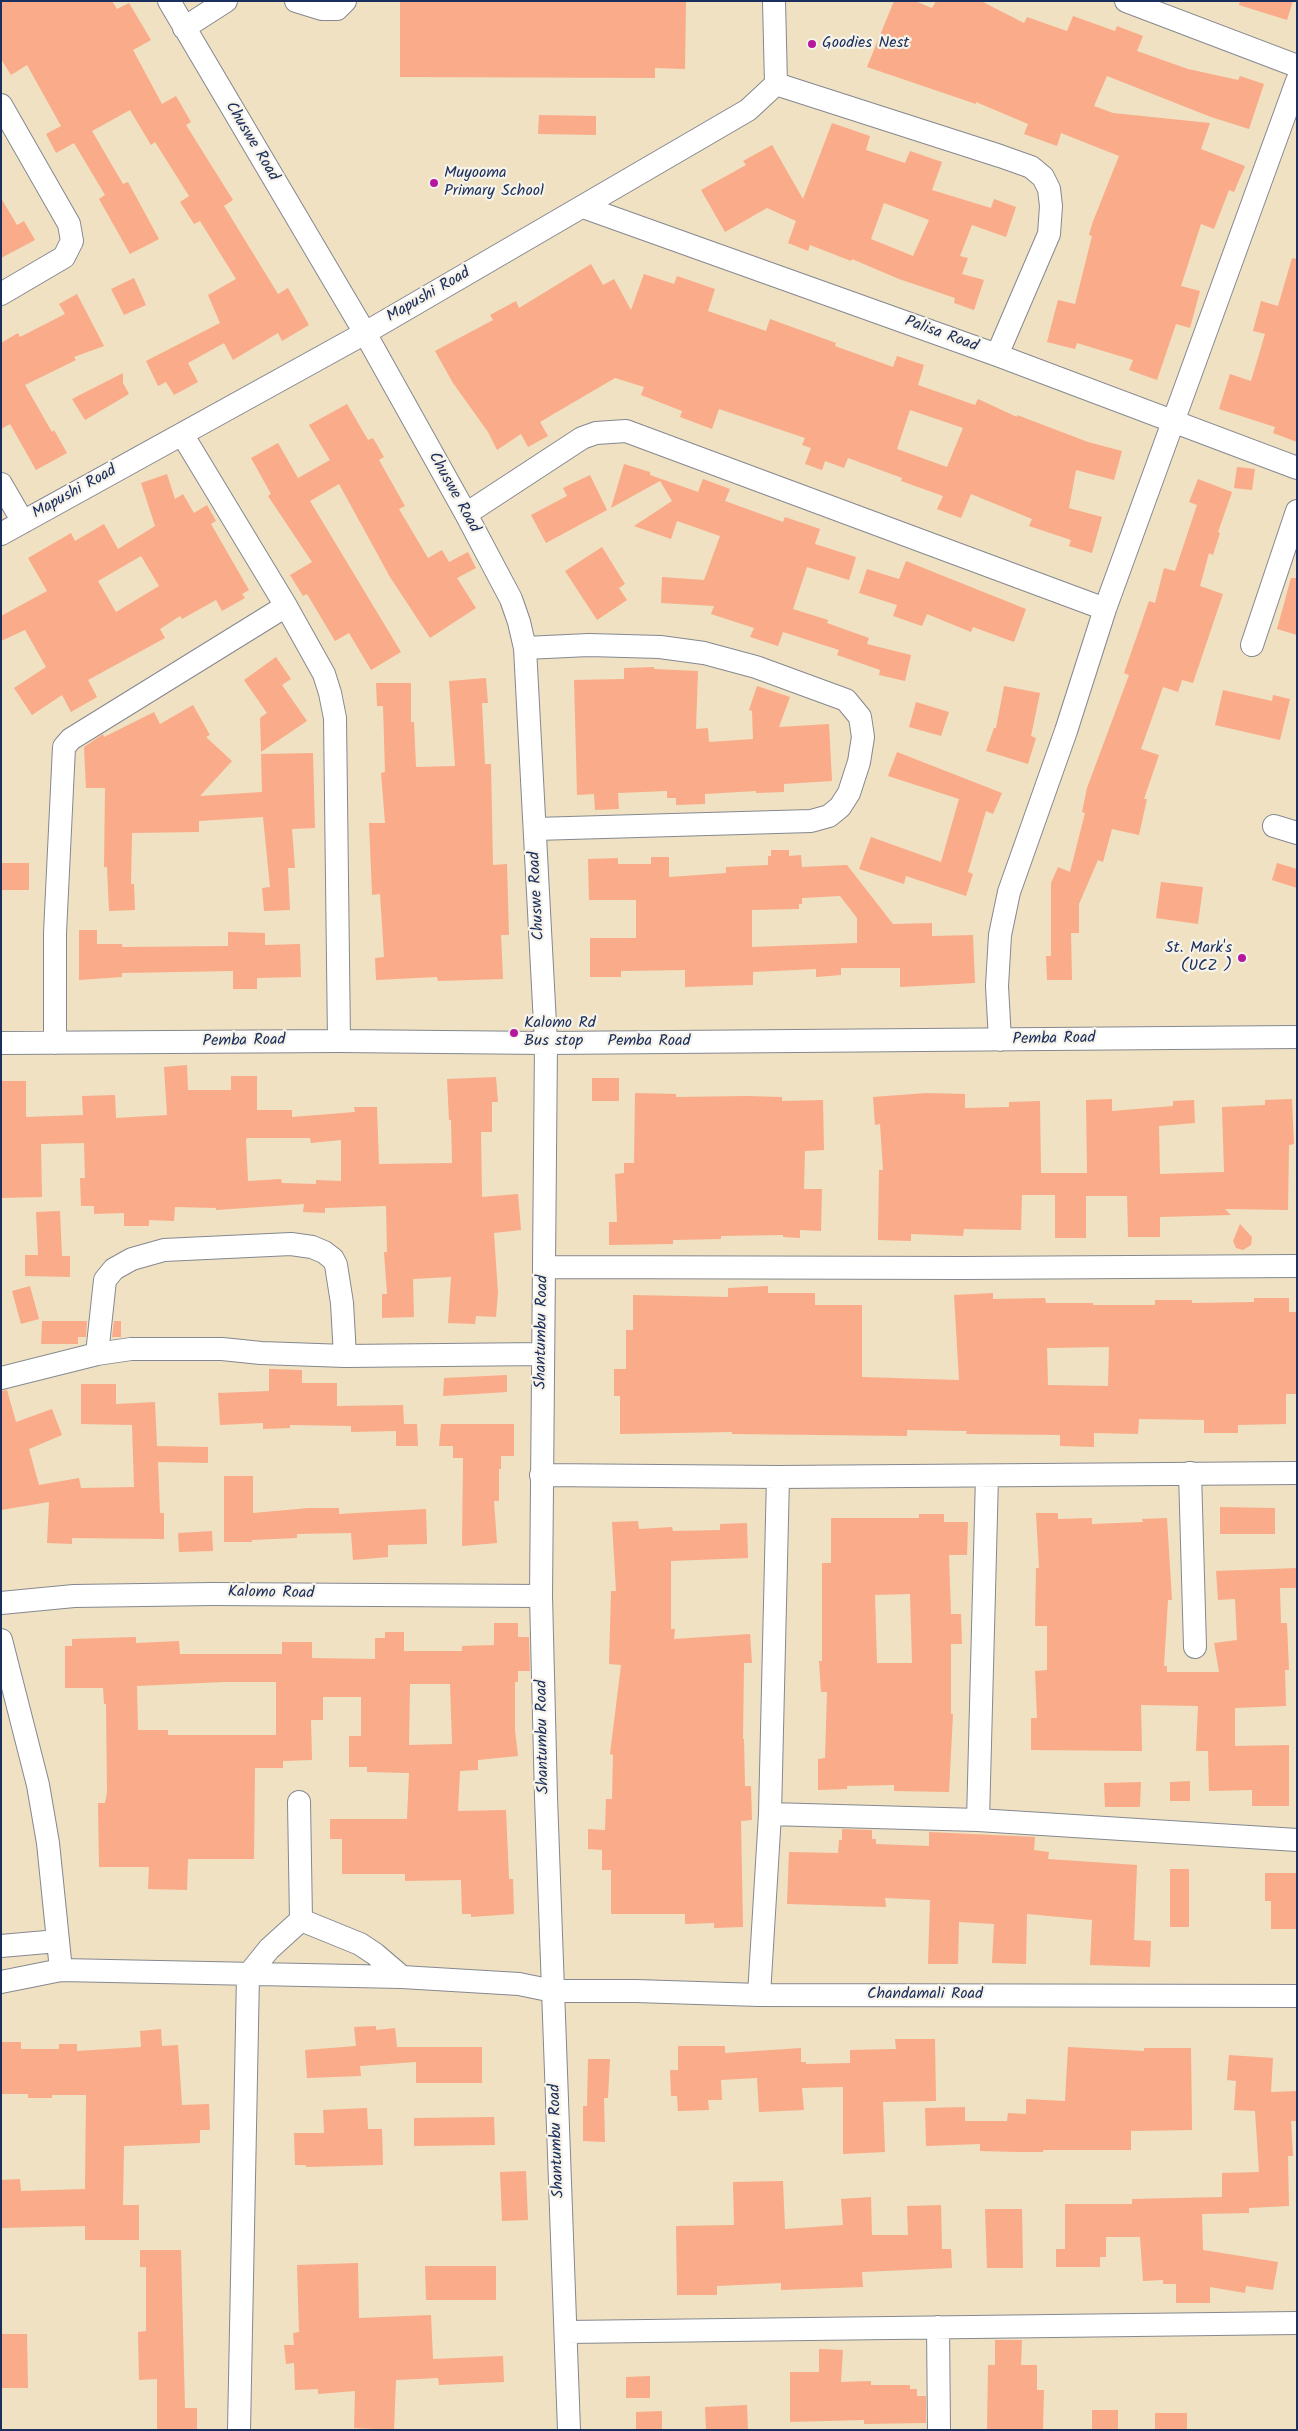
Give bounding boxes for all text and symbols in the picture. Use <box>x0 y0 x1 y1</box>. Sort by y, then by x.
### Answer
place label: Goodies Nest <box>822 34 910 54</box>
marker: Goodies Nest <box>806 38 818 50</box>
street label: Chuswe Road <box>220 99 282 185</box>
place label: Muyooma Primary School <box>444 164 544 202</box>
marker: Muyooma Primary School <box>428 177 440 189</box>
street label: Mapushi Road <box>384 264 474 328</box>
street label: Palisa Road <box>902 313 980 357</box>
street label: Chuswe Road <box>423 449 483 537</box>
street label: Mapushi Road <box>30 462 120 524</box>
street label: Chuswe Road <box>526 851 550 941</box>
place label: St. Mark's (UCZ ) <box>1165 939 1232 977</box>
marker: St. Mark's (UCZ ) <box>1236 952 1248 964</box>
place label: Kalomo Rd Bus stop <box>524 1014 596 1052</box>
marker: Kalomo Rd Bus stop <box>508 1027 520 1039</box>
street label: Pemba Road <box>1012 1030 1096 1050</box>
street label: Pemba Road <box>202 1032 286 1052</box>
street label: Pemba Road <box>607 1032 691 1052</box>
street label: Shantumbu Road <box>532 1275 554 1389</box>
street label: Kalomo Road <box>228 1584 314 1604</box>
street label: Shantumbu Road <box>533 1680 555 1794</box>
street label: Chandamali Road <box>867 1985 983 2005</box>
street label: Shantumbu Road <box>546 2084 570 2198</box>

